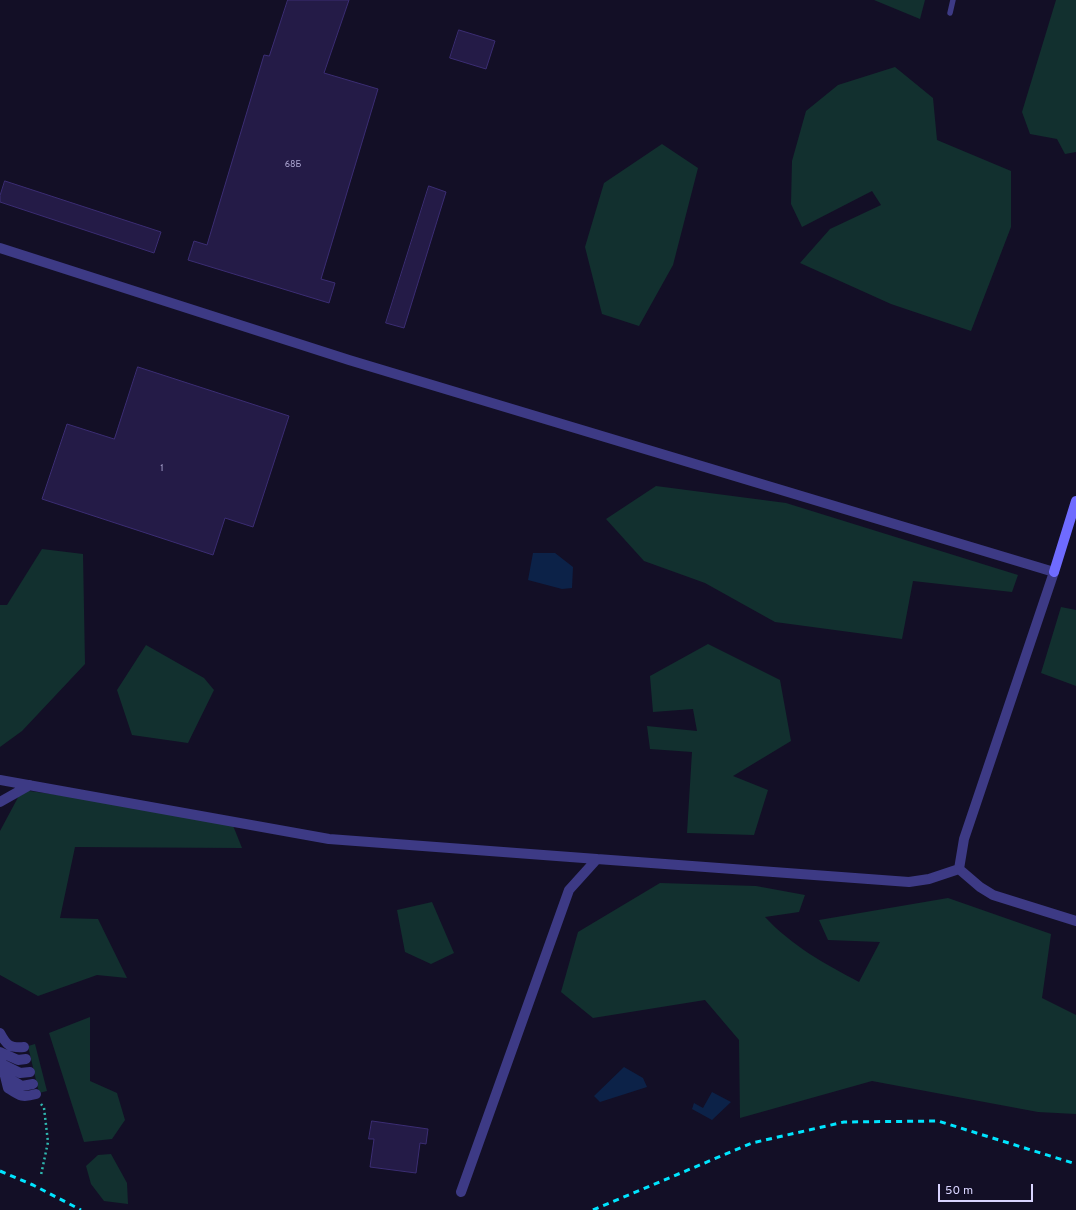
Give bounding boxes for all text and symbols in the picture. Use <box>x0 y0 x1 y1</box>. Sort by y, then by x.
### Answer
house number: 68Б <box>285 160 301 170</box>
house number: 1 <box>160 464 164 474</box>
scale bar <box>940 1176 1035 1202</box>
text: 50 m <box>945 1183 973 1199</box>

